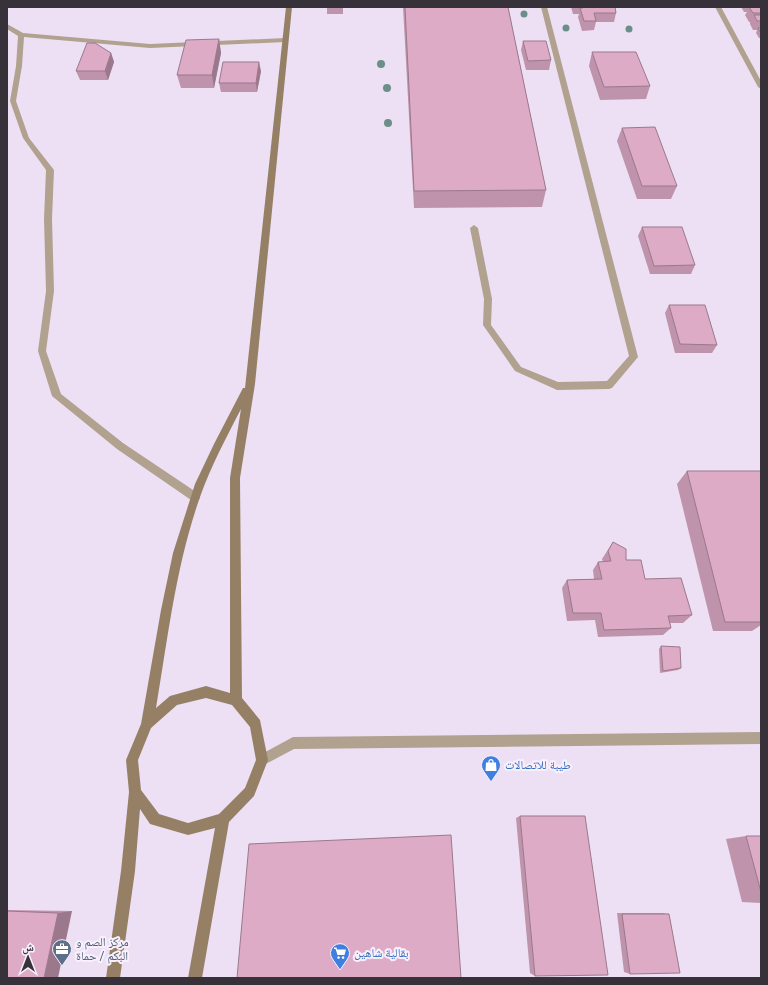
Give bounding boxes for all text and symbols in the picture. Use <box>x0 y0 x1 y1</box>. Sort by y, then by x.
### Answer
shop icon: طيبة للاتصالات <box>480 754 502 782</box>
place label: طيبة للاتصالات <box>505 758 571 772</box>
place label: مركز الصم و البكم / حماة <box>76 935 129 964</box>
north arrow <box>8 937 48 977</box>
office icon: مركز الصم و البكم / حماة <box>51 938 73 966</box>
text: ش <box>22 941 34 955</box>
supermarket icon: بقالية شاهين <box>329 942 351 970</box>
place label: بقالية شاهين <box>354 946 409 960</box>

